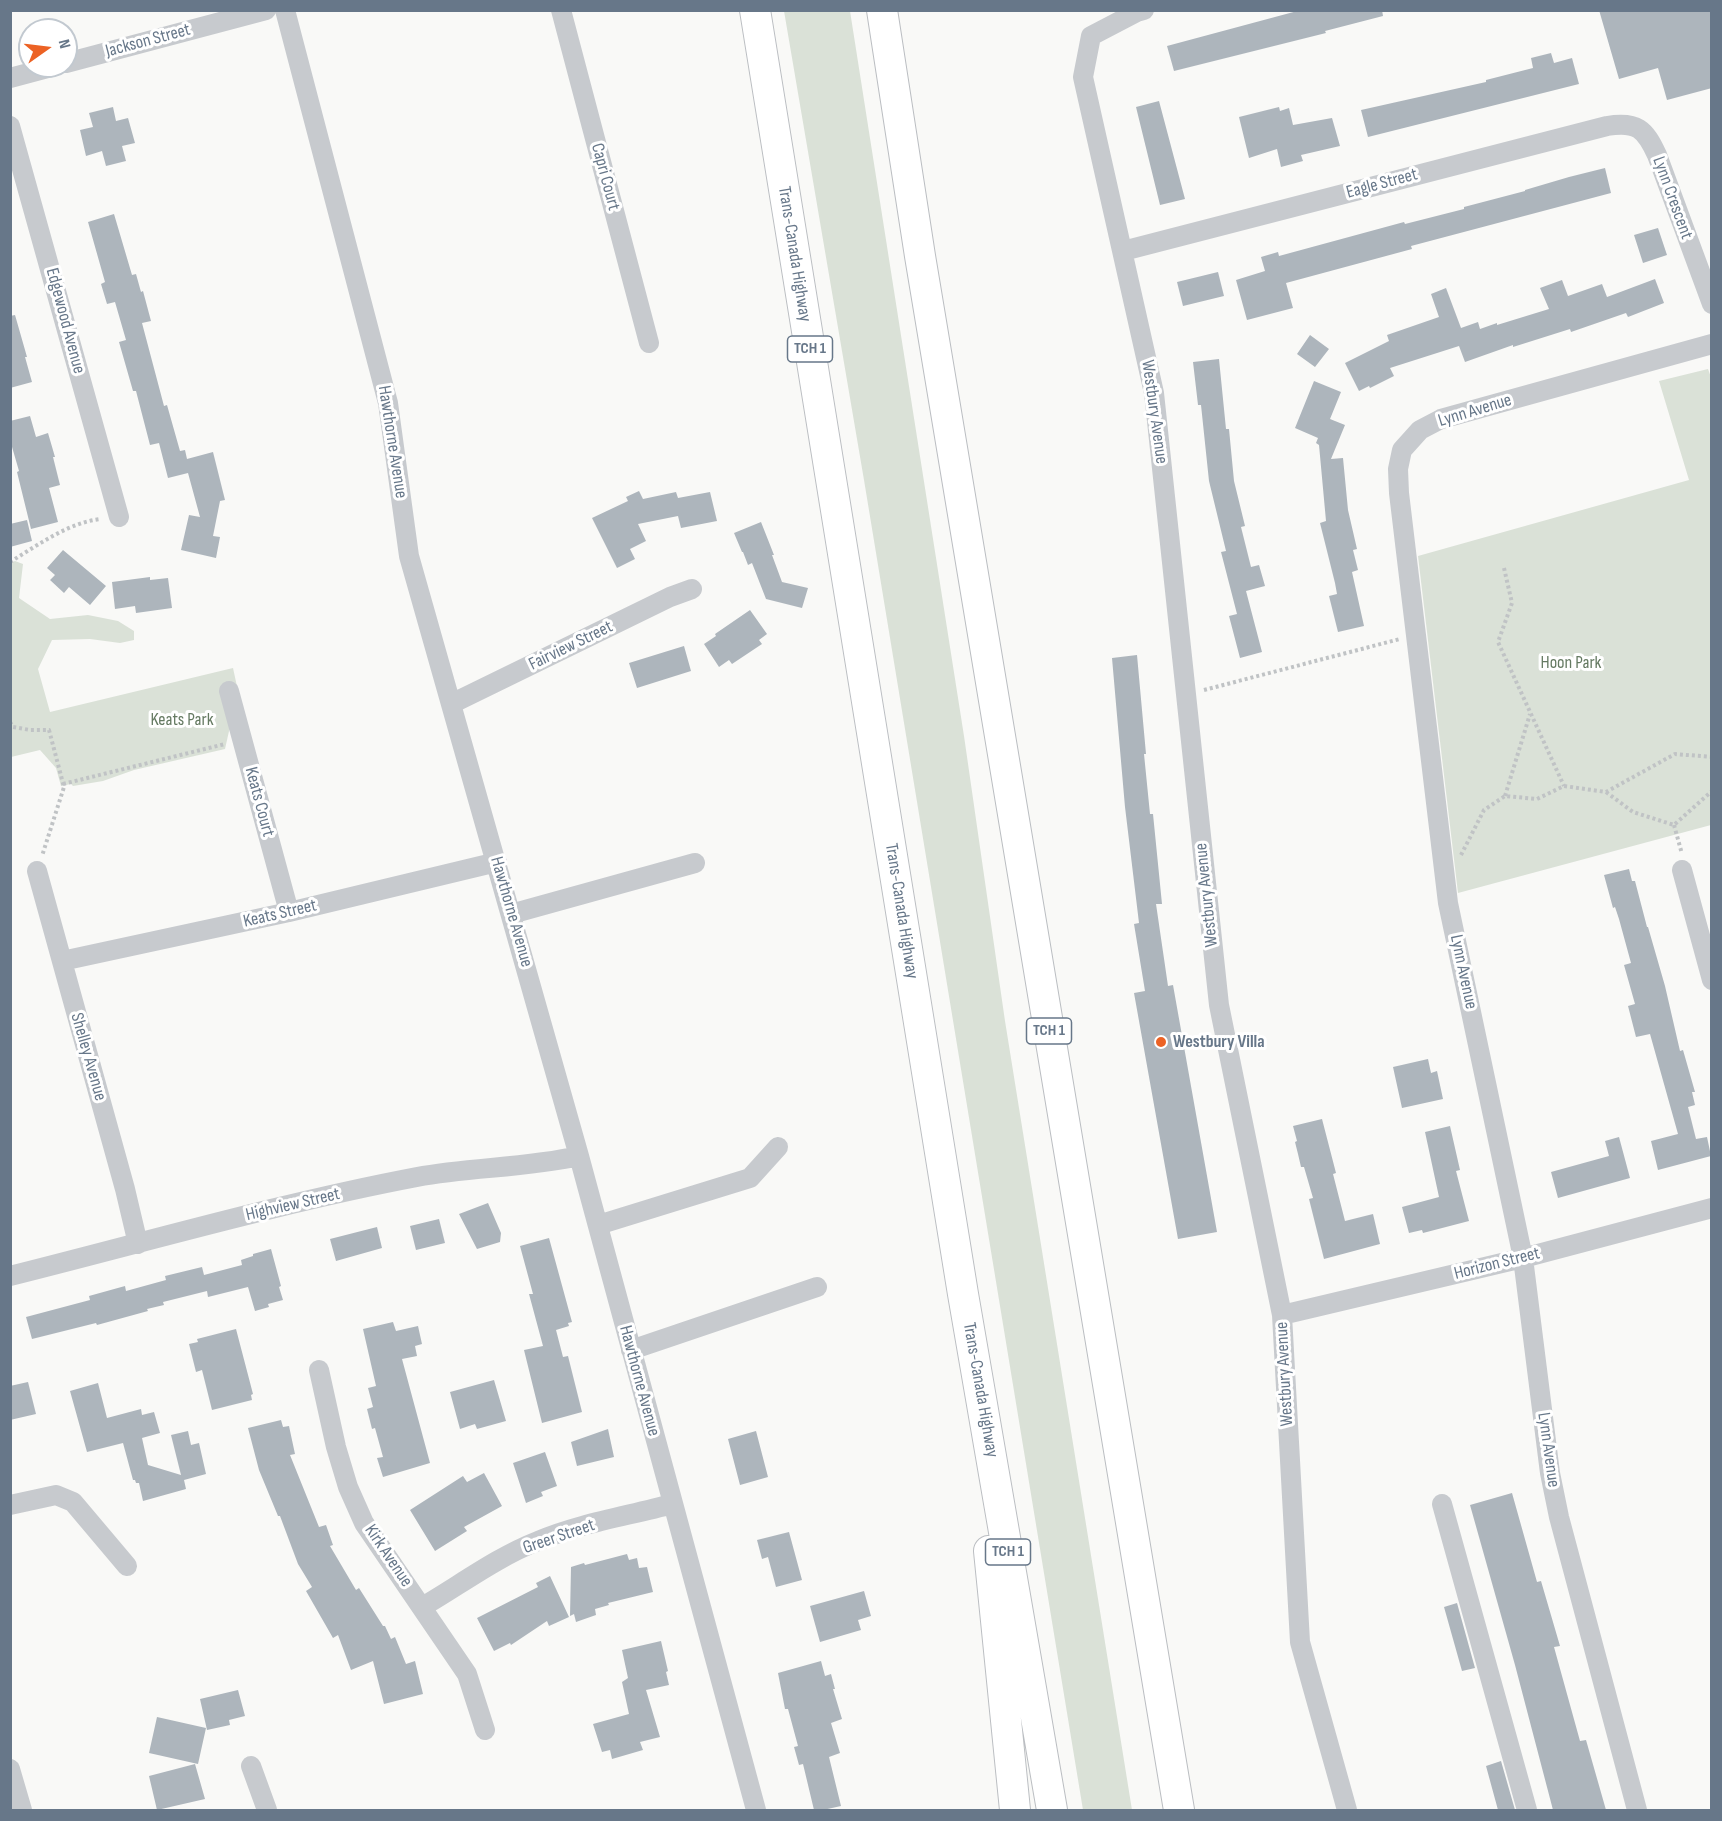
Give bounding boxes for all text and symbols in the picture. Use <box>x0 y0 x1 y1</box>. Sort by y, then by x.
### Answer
north arrow <box>18 18 78 78</box>
street label: Jackson Street <box>103 19 193 63</box>
text: N <box>54 38 74 50</box>
street label: Capri Court <box>586 141 624 213</box>
street label: Lynn Crescent <box>1647 154 1697 242</box>
street label: Eagle Street <box>1344 164 1420 204</box>
street label: Trans-Canada Highway <box>773 185 815 323</box>
street label: Edgewood Avenue <box>41 266 89 376</box>
road number: TCH 1 <box>788 336 832 362</box>
street label: Westbury Avenue <box>1136 359 1172 465</box>
street label: Hawthorne Avenue <box>372 384 412 500</box>
street label: Lynn Avenue <box>1436 390 1514 432</box>
street label: Fairview Street <box>526 616 616 676</box>
park label: Hoon Park <box>1541 652 1601 674</box>
park label: Keats Park <box>150 709 214 731</box>
street label: Keats Court <box>239 765 279 839</box>
street label: Trans-Canada Highway <box>880 842 922 980</box>
street label: Westbury Avenue <box>1191 842 1223 948</box>
street label: Hawthorne Avenue <box>485 854 537 970</box>
street label: Keats Street <box>241 895 319 933</box>
street label: Lynn Avenue <box>1445 933 1481 1011</box>
street label: Shelley Avenue <box>65 1011 111 1103</box>
road number: TCH 1 <box>1026 1018 1072 1044</box>
place label: Westbury Villa <box>1173 1031 1265 1053</box>
marker: Westbury Villa <box>1154 1035 1168 1049</box>
street label: Highview Street <box>244 1184 342 1226</box>
street label: Horizon Street <box>1452 1243 1542 1285</box>
street label: Trans-Canada Highway <box>957 1321 1003 1459</box>
street label: Westbury Avenue <box>1271 1321 1299 1427</box>
street label: Hawthorne Avenue <box>614 1323 664 1439</box>
street label: Lynn Avenue <box>1532 1411 1564 1489</box>
street label: Greer Street <box>520 1515 598 1559</box>
street label: Kirk Avenue <box>359 1521 417 1591</box>
road number: TCH 1 <box>986 1539 1030 1565</box>

